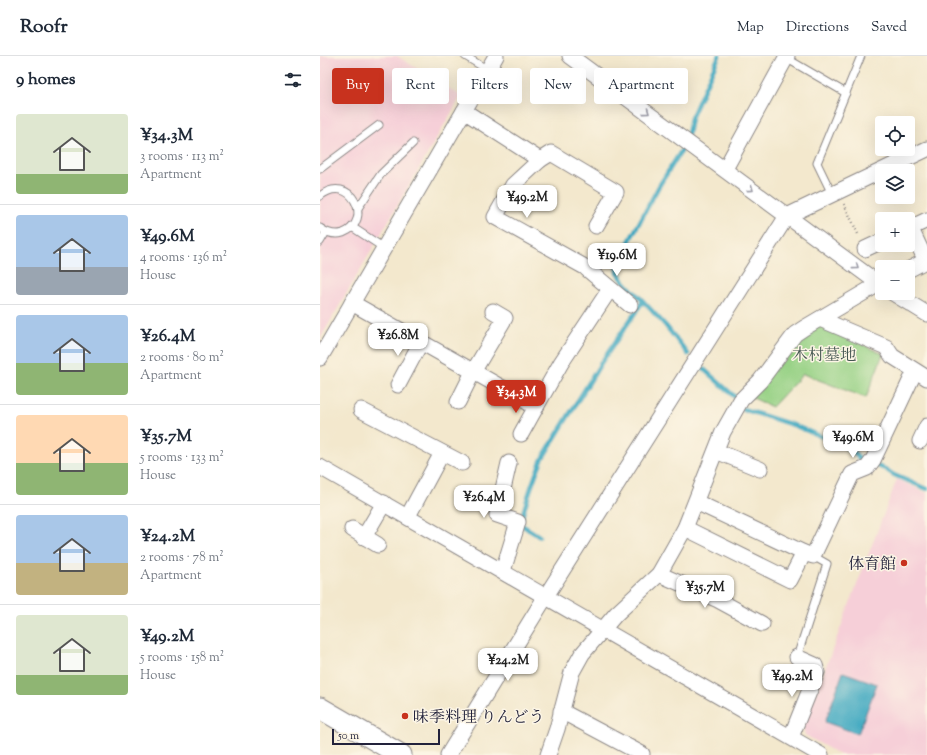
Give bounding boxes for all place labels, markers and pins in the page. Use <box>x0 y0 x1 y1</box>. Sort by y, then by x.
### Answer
pin: ¥49.2M <box>494 185 560 219</box>
pin: ¥19.6M <box>584 243 650 277</box>
pin: ¥26.8M <box>365 323 431 357</box>
pin: ¥34.3M <box>483 380 549 414</box>
pin: ¥49.6M <box>820 425 886 459</box>
pin: ¥26.4M <box>451 485 517 519</box>
place label: 体育館 <box>848 554 896 577</box>
marker: 体育館 <box>899 558 909 568</box>
pin: ¥35.7M <box>672 575 738 609</box>
pin: ¥24.2M <box>475 648 541 682</box>
pin: ¥49.2M <box>759 664 825 698</box>
place label: 味季料理 りんどう <box>413 707 544 730</box>
marker: 味季料理 りんどう <box>400 711 410 721</box>

